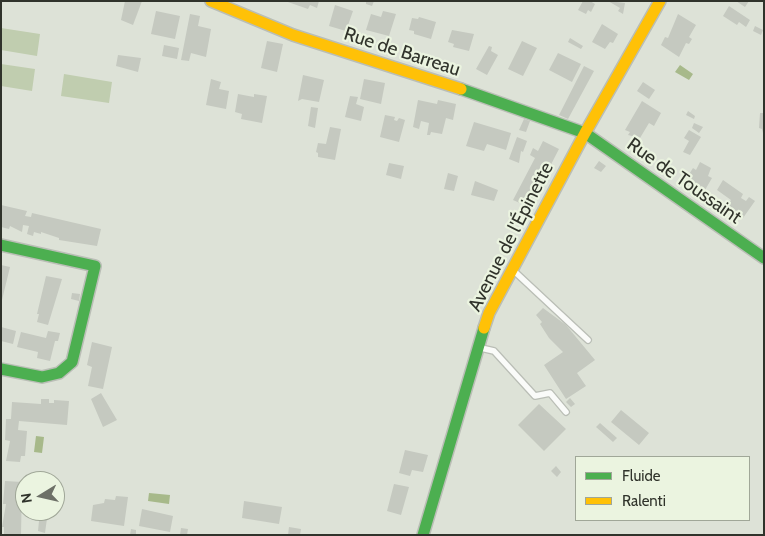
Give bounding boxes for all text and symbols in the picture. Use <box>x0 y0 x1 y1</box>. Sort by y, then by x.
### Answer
street label: Rue de Barreau <box>341 22 463 82</box>
street label: Rue de Toussaint <box>622 133 746 229</box>
street label: Avenue de l'Épinette <box>464 159 558 315</box>
legend <box>575 456 750 521</box>
text: Fluide <box>622 467 660 485</box>
north arrow <box>15 471 65 521</box>
text: N <box>17 492 36 504</box>
text: Ralenti <box>622 492 666 510</box>

